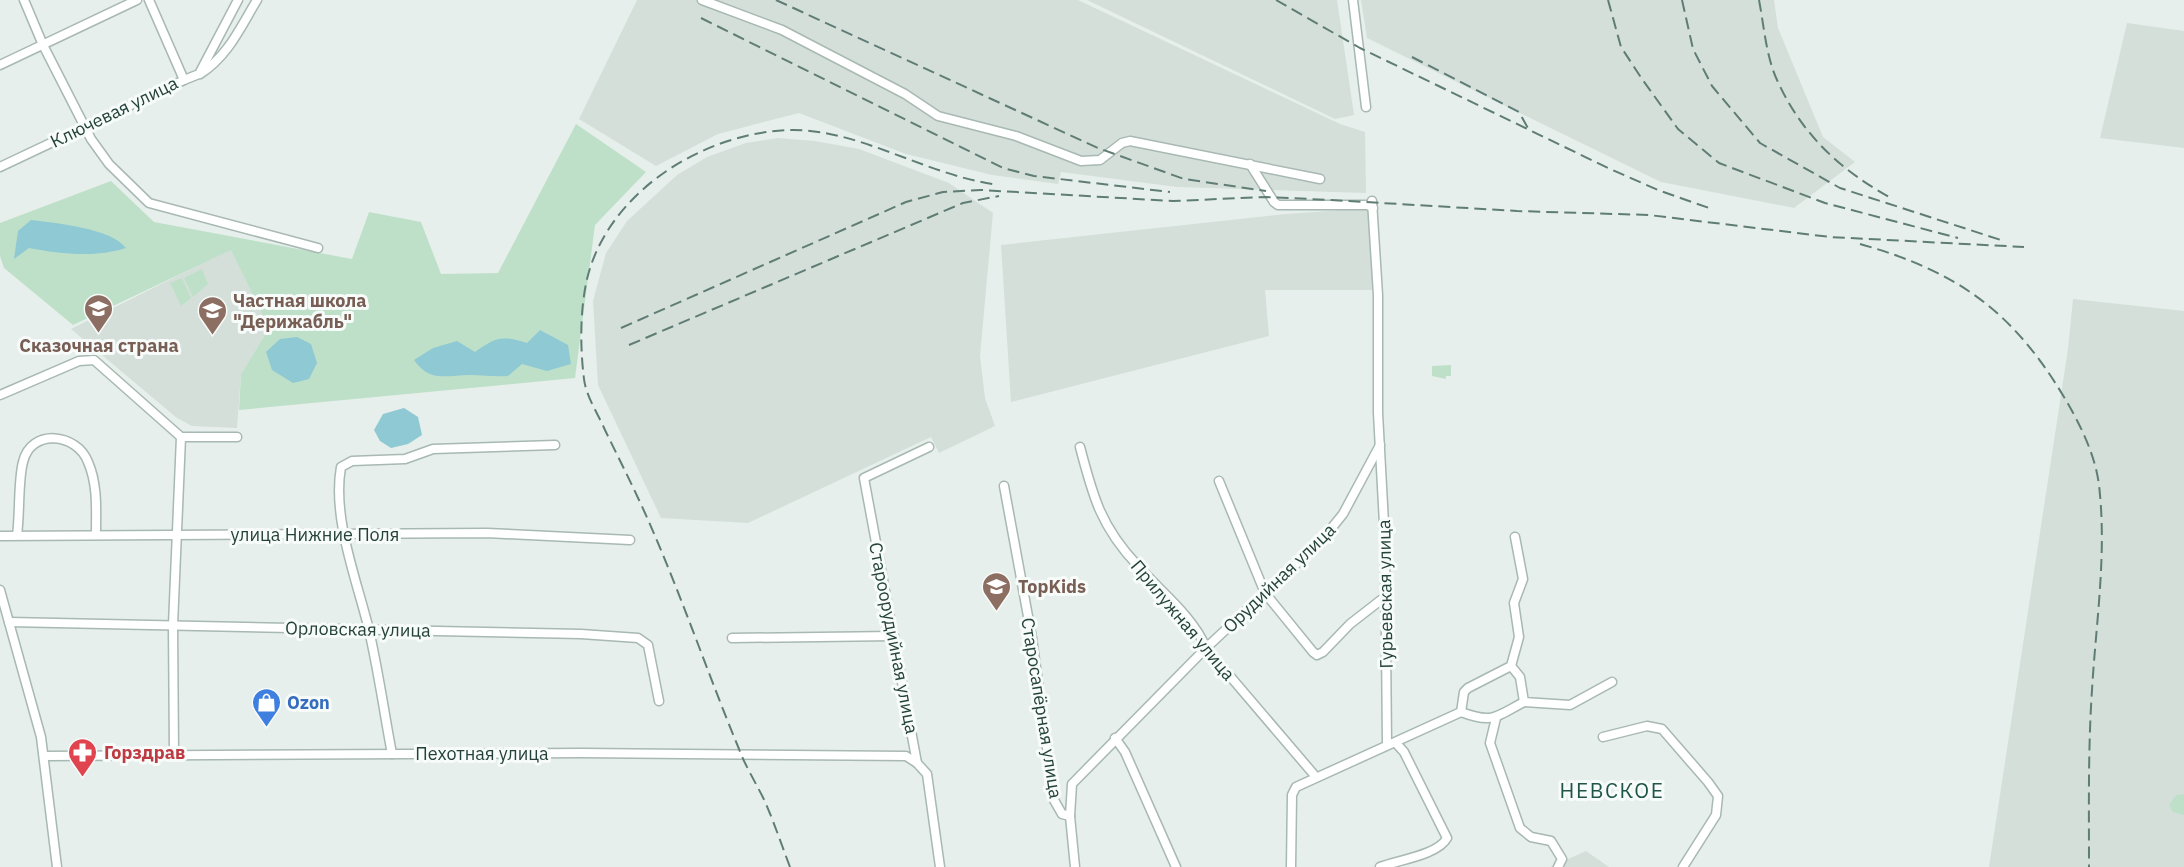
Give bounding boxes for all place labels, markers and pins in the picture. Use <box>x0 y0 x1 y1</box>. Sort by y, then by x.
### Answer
place label: Частная школа "Дерижабль" <box>233 289 367 333</box>
school or university icon: Сказочная страна <box>83 292 115 334</box>
school or university icon: Частная школа "Дерижабль" <box>196 294 228 336</box>
place label: Сказочная страна <box>19 334 179 357</box>
school or university icon: TopKids <box>981 570 1013 612</box>
place label: TopKids <box>1018 575 1086 598</box>
shop icon: Ozon <box>250 686 282 728</box>
place label: Ozon <box>287 691 330 714</box>
pharmacy icon: Горздрав <box>67 736 99 778</box>
place label: Горздрав <box>104 741 185 764</box>

